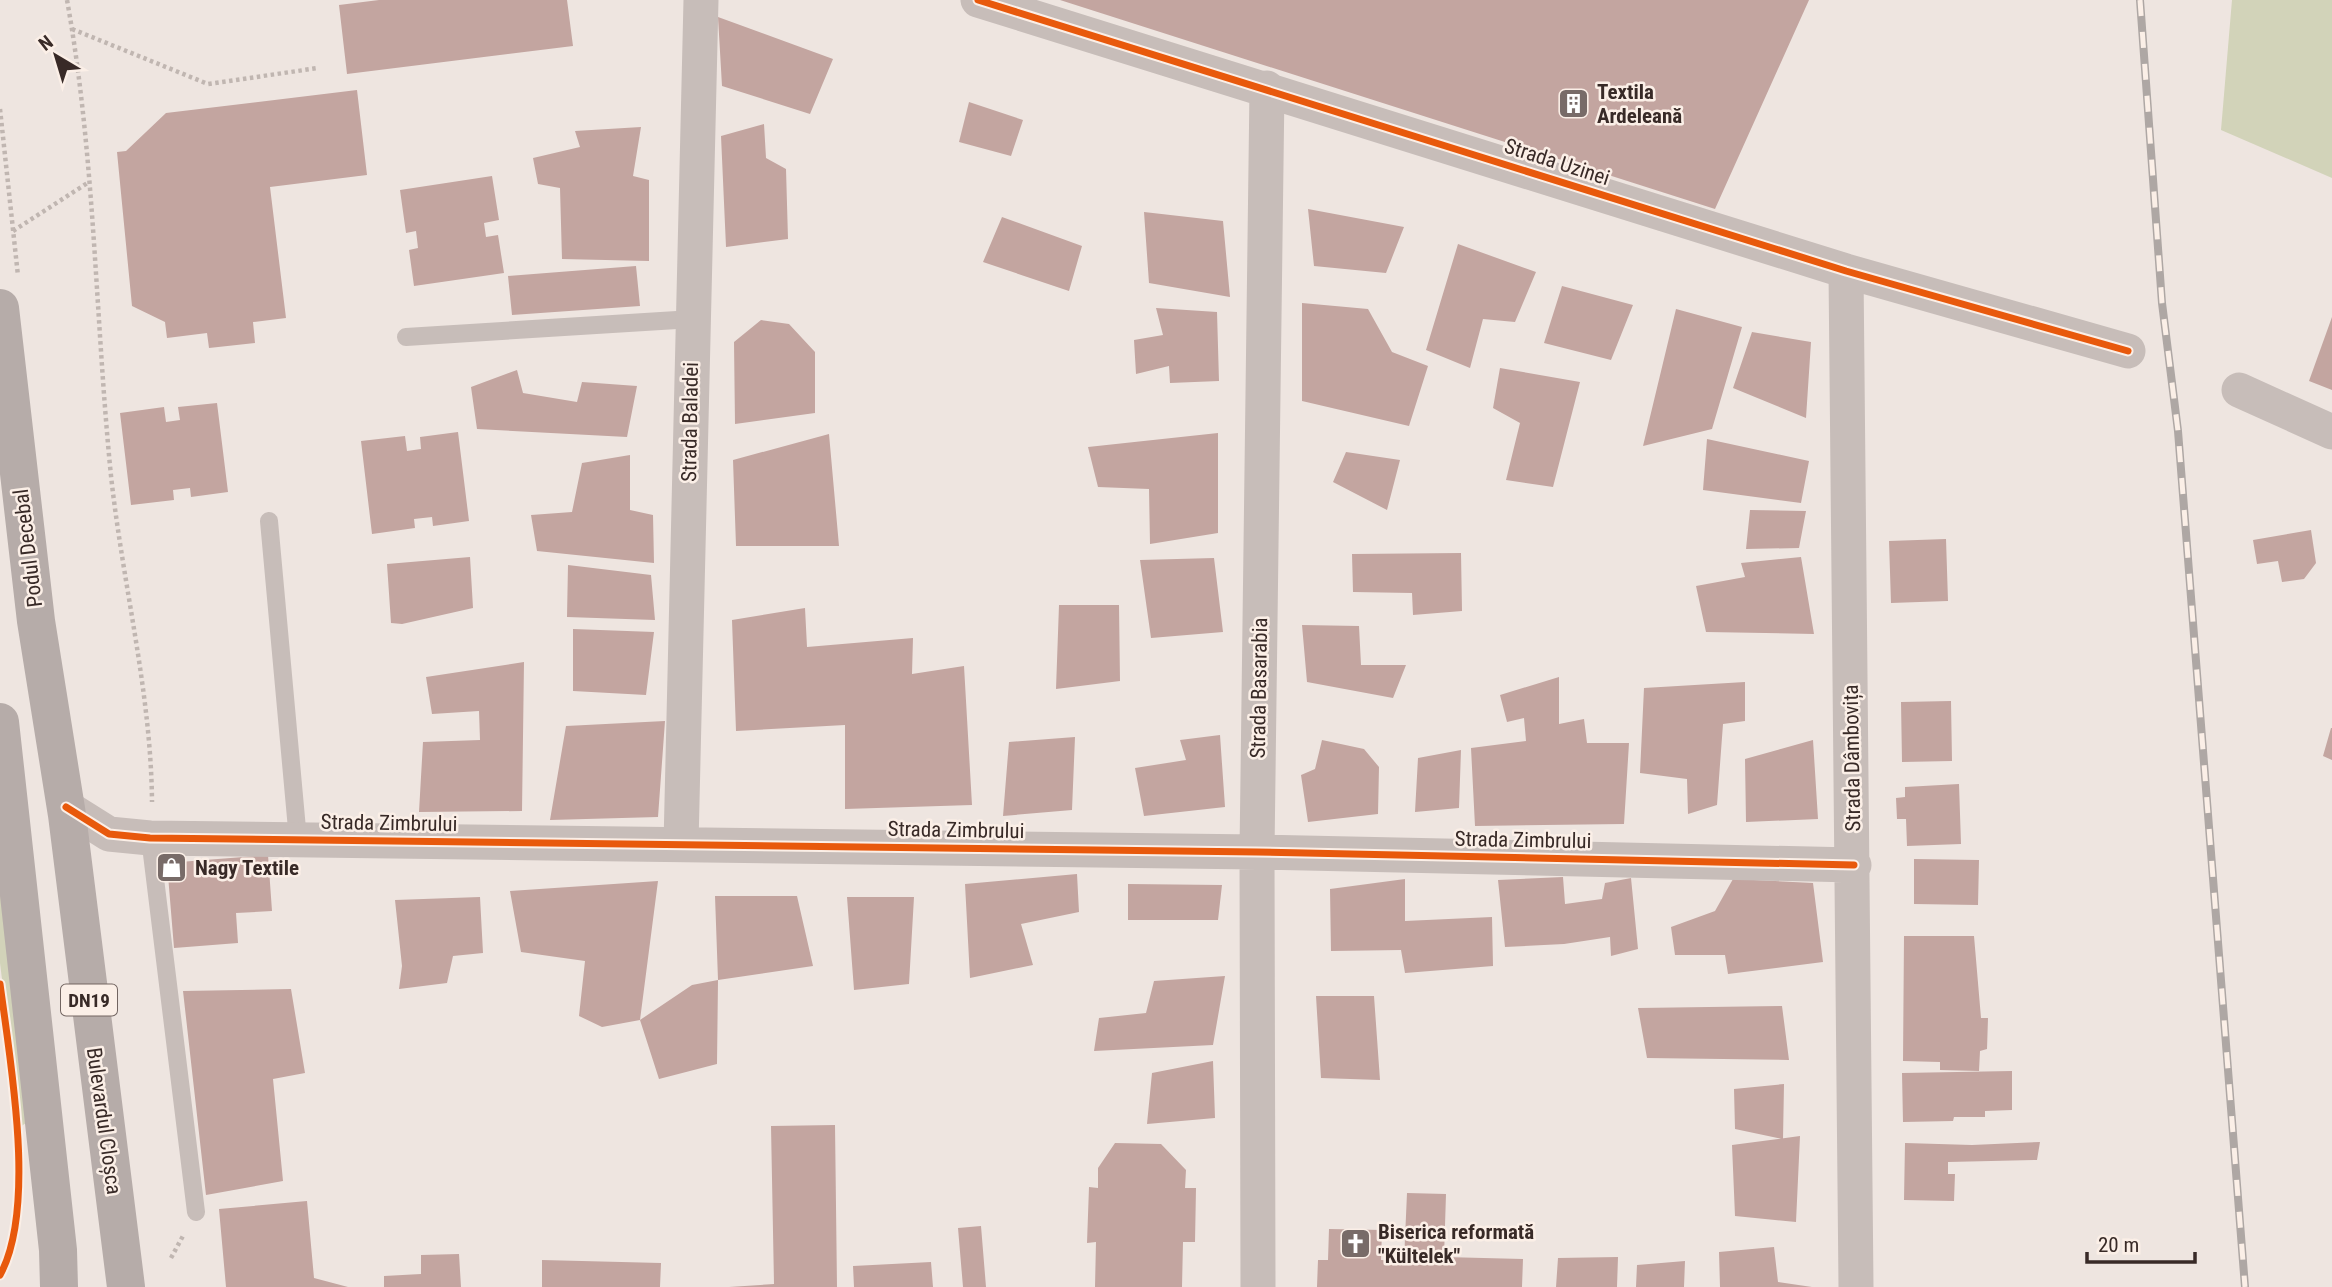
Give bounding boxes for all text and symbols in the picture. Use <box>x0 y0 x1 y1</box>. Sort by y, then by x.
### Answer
north arrow <box>21 21 91 91</box>
text: N <box>34 30 58 56</box>
place label: Textila Ardeleană <box>1597 80 1682 128</box>
building icon: Textila Ardeleană <box>1557 87 1591 121</box>
street label: Strada Uzinei <box>1501 134 1613 190</box>
street label: Strada Baladei <box>677 362 703 482</box>
street label: Podul Decebal <box>9 488 47 608</box>
street label: Strada Basarabia <box>1246 617 1272 759</box>
street label: Strada Dâmbovița <box>1839 684 1866 832</box>
street label: Strada Zimbrului <box>320 810 458 836</box>
street label: Strada Zimbrului <box>887 817 1025 843</box>
street label: Strada Zimbrului <box>1454 827 1592 853</box>
shop icon: Nagy Textile <box>155 851 189 885</box>
place label: Nagy Textile <box>195 856 299 880</box>
road number: DN19 <box>61 984 117 1016</box>
street label: Bulevardul Cloșca <box>82 1046 126 1196</box>
place label: Biserica reformată "Kültelek" <box>1378 1220 1534 1268</box>
scale bar <box>2087 1220 2196 1264</box>
church icon: Biserica reformată "Kültelek" <box>1338 1227 1372 1261</box>
text: 20 m <box>2098 1233 2139 1257</box>

